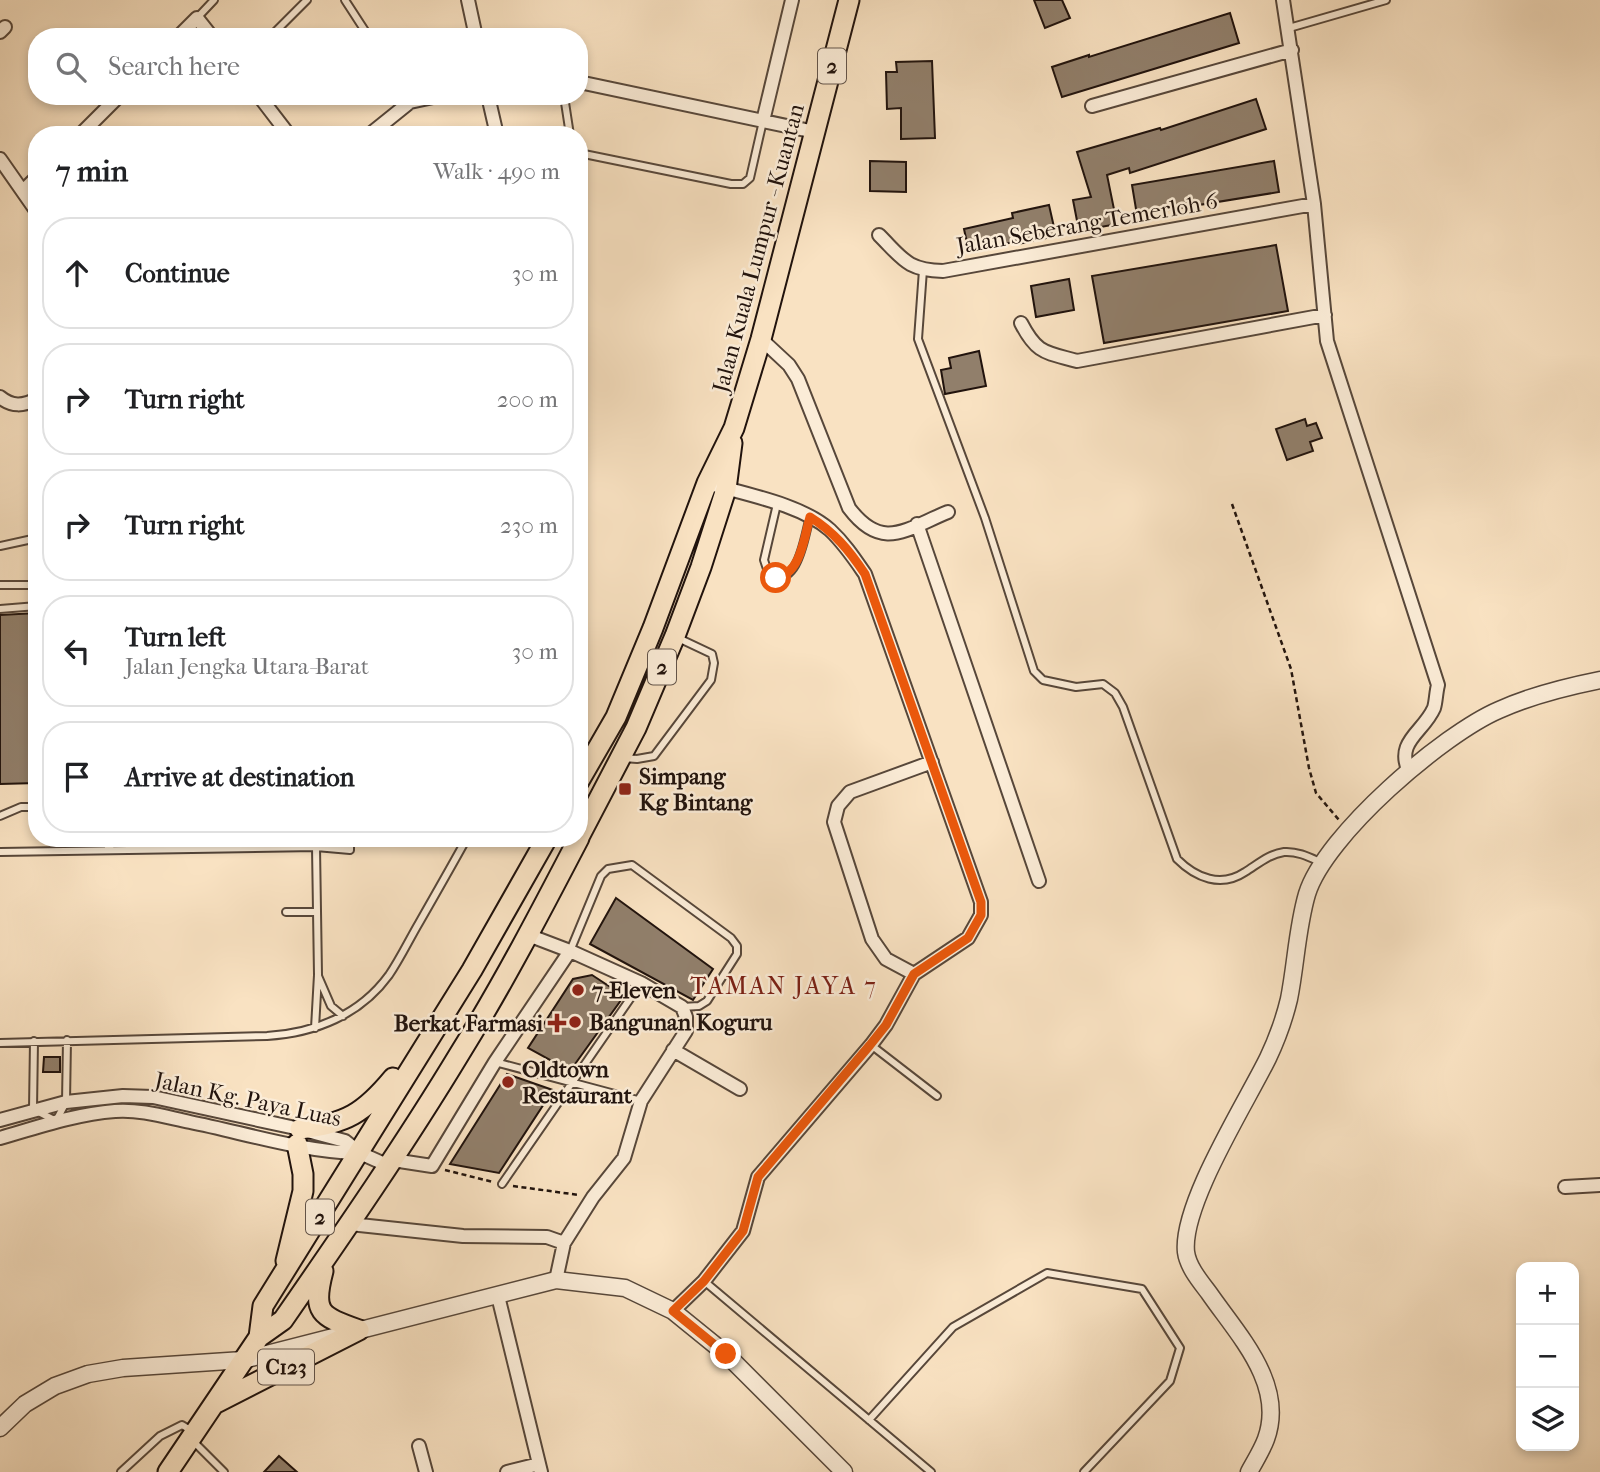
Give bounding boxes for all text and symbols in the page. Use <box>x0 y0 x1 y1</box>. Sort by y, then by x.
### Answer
search box <box>28 28 588 105</box>
icon: search <box>52 48 90 86</box>
road number: 2 <box>818 48 846 84</box>
text: Search here <box>108 51 240 82</box>
street label: Jalan Kuala Lumpur - Kuantan <box>706 100 810 398</box>
text: 7 min <box>56 154 128 189</box>
text: Walk · 490 m <box>433 158 560 185</box>
street label: Jalan Seberang Temerloh 6 <box>952 187 1220 260</box>
icon: ahead <box>58 254 96 292</box>
text: Continue <box>125 258 230 289</box>
text: 30 m <box>512 260 558 287</box>
icon: right <box>58 380 96 418</box>
text: Turn right <box>125 384 245 415</box>
text: 200 m <box>497 386 558 413</box>
icon: right <box>58 506 96 544</box>
text: Turn right <box>125 510 245 541</box>
text: 230 m <box>500 512 558 539</box>
route start <box>760 562 791 593</box>
text: Turn left <box>125 622 226 653</box>
icon: left <box>58 632 96 670</box>
text: 30 m <box>512 638 558 665</box>
road number: 2 <box>648 650 676 684</box>
text: Jalan Jengka Utara-Barat <box>125 653 369 680</box>
icon: arrive <box>58 758 96 796</box>
text: Arrive at destination <box>125 762 355 793</box>
place label: Simpang Kg Bintang <box>639 763 753 816</box>
marker: Simpang Kg Bintang <box>617 781 633 797</box>
district label: TAMAN JAYA 7 <box>690 972 878 1000</box>
place label: 7-Eleven <box>591 977 677 1004</box>
marker: 7-Eleven <box>570 982 586 998</box>
place label: Bangunan Koguru <box>589 1009 773 1036</box>
place label: Berkat Farmasi <box>394 1010 543 1037</box>
marker: Bangunan Koguru <box>567 1014 583 1030</box>
marker: Berkat Farmasi <box>549 1015 565 1031</box>
place label: Oldtown Restaurant <box>522 1056 633 1109</box>
street label: Jalan Kg. Paya Luas <box>150 1066 344 1132</box>
marker: Oldtown Restaurant <box>500 1074 516 1090</box>
road number: 2 <box>306 1200 334 1234</box>
map controls <box>1516 1262 1579 1451</box>
button: + <box>1516 1262 1579 1325</box>
button: − <box>1516 1325 1579 1388</box>
route end <box>710 1338 741 1369</box>
road number: C123 <box>258 1350 314 1384</box>
button: layers <box>1516 1388 1579 1451</box>

